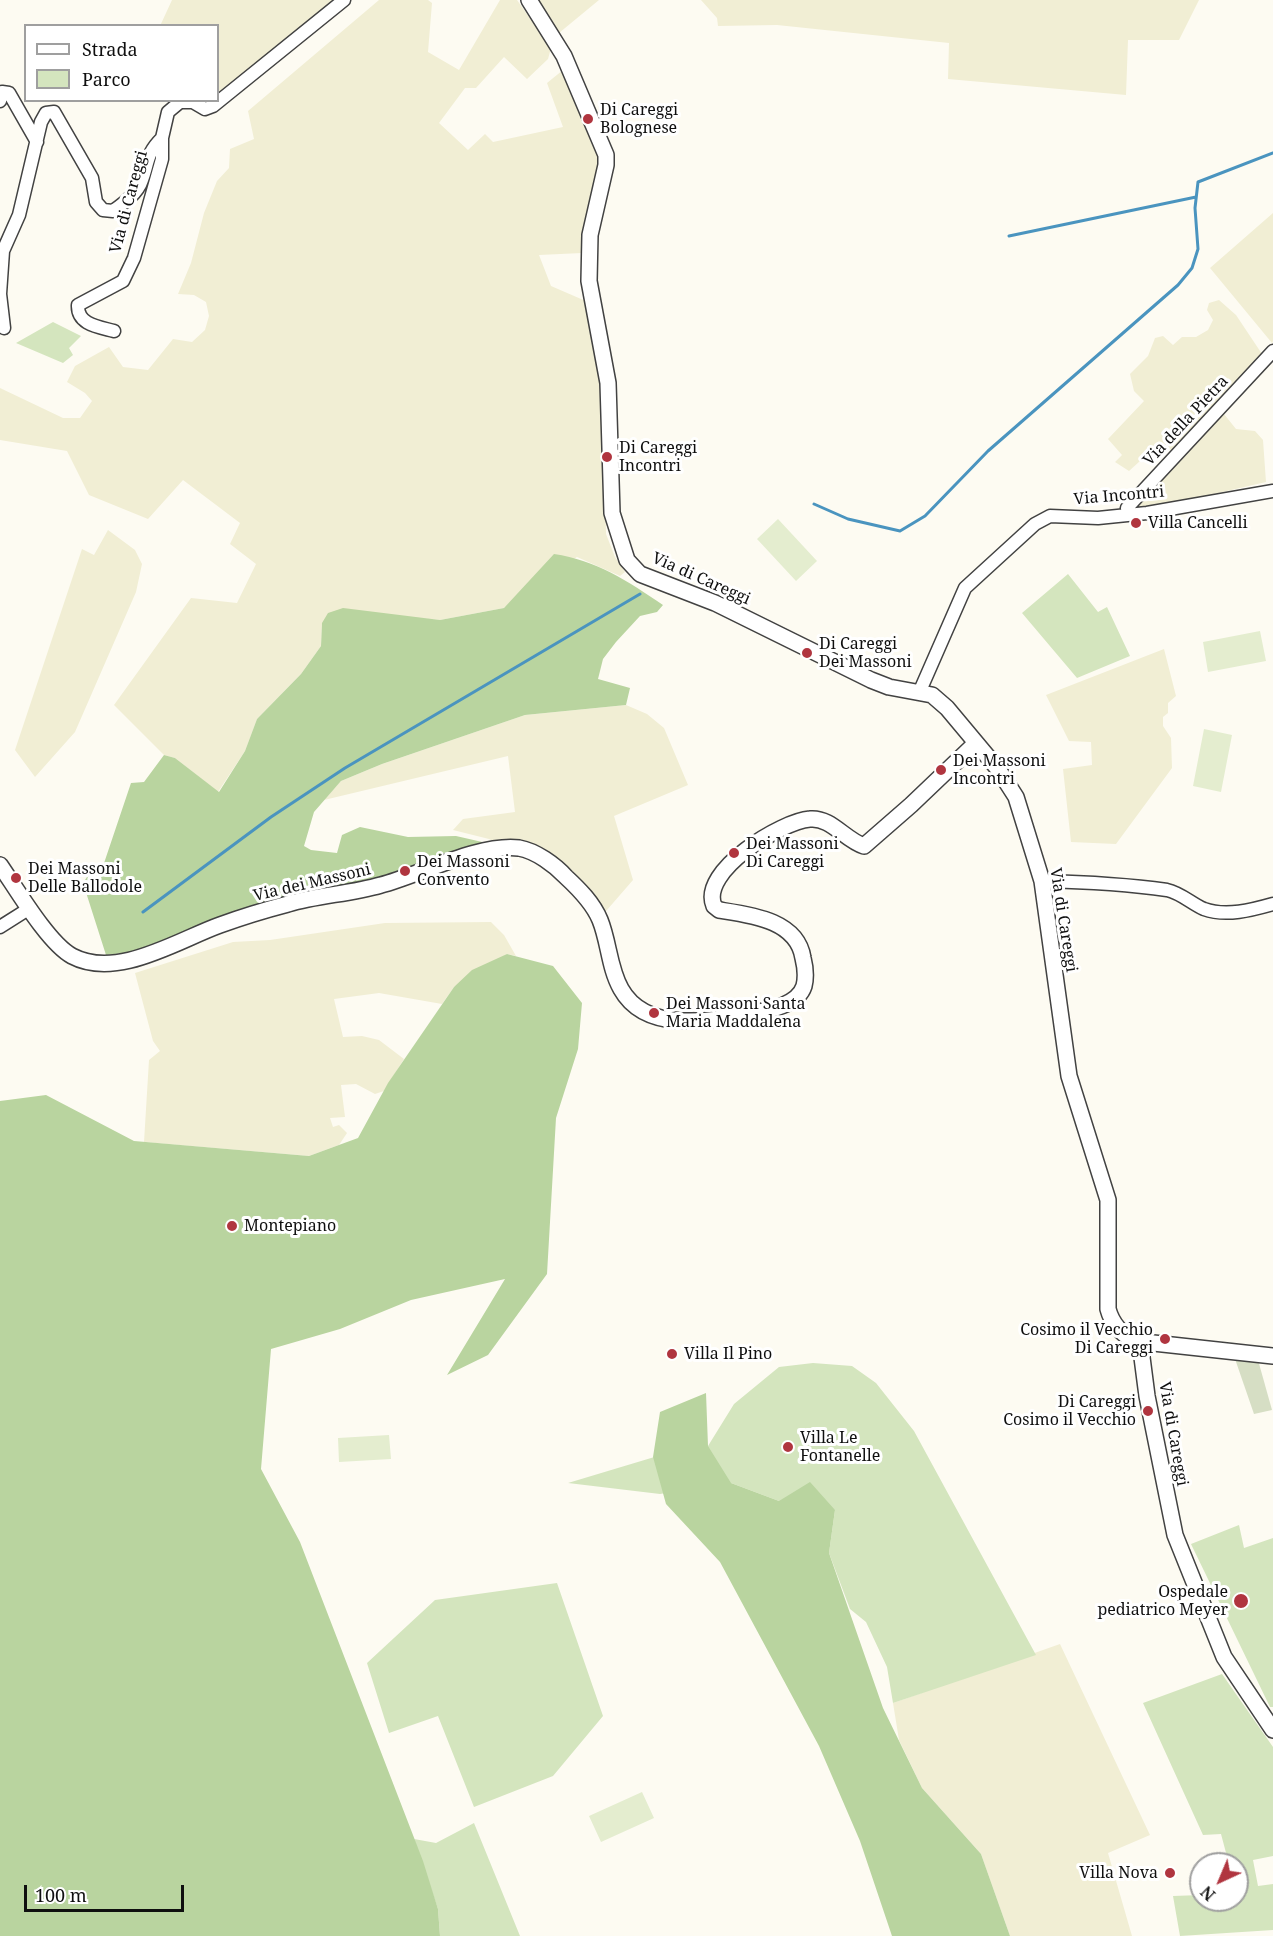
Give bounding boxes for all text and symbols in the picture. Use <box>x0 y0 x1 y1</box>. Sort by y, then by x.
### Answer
legend <box>24 24 219 102</box>
text: Strada <box>82 37 138 61</box>
text: Parco <box>82 67 131 91</box>
place label: Di Careggi Bolognese <box>600 100 678 138</box>
marker: Di Careggi Bolognese <box>581 112 595 126</box>
street label: Via di Careggi <box>106 149 152 255</box>
street label: Via della Pietra <box>1140 372 1232 470</box>
place label: Di Careggi Incontri <box>619 438 697 476</box>
marker: Di Careggi Incontri <box>600 450 614 464</box>
street label: Via Incontri <box>1073 482 1165 510</box>
place label: Villa Cancelli <box>1148 513 1248 533</box>
marker: Villa Cancelli <box>1129 516 1143 530</box>
street label: Via di Careggi <box>649 549 753 609</box>
place label: Di Careggi Dei Massoni <box>819 634 912 672</box>
marker: Di Careggi Dei Massoni <box>800 646 814 660</box>
place label: Dei Massoni Incontri <box>953 751 1046 789</box>
marker: Dei Massoni Incontri <box>934 763 948 777</box>
place label: Dei Massoni Di Careggi <box>746 834 839 872</box>
marker: Dei Massoni Di Careggi <box>727 846 741 860</box>
place label: Dei Massoni Convento <box>417 852 510 890</box>
place label: Dei Massoni Delle Ballodole <box>28 859 142 897</box>
street label: Via dei Massoni <box>251 860 373 906</box>
marker: Dei Massoni Convento <box>398 864 412 878</box>
street label: Via di Careggi <box>1045 866 1081 974</box>
marker: Dei Massoni Delle Ballodole <box>9 871 23 885</box>
place label: Dei Massoni Santa Maria Maddalena <box>666 994 805 1032</box>
marker: Dei Massoni Santa Maria Maddalena <box>647 1006 661 1020</box>
place label: Montepiano <box>244 1216 336 1236</box>
marker: Montepiano <box>225 1219 239 1233</box>
place label: Cosimo il Vecchio Di Careggi <box>1020 1320 1153 1358</box>
marker: Cosimo il Vecchio Di Careggi <box>1158 1332 1172 1346</box>
place label: Villa Il Pino <box>684 1344 772 1364</box>
marker: Villa Il Pino <box>665 1347 679 1361</box>
street label: Via di Careggi <box>1154 1380 1192 1488</box>
place label: Di Careggi Cosimo il Vecchio <box>1003 1392 1136 1430</box>
marker: Di Careggi Cosimo il Vecchio <box>1141 1404 1155 1418</box>
place label: Villa Le Fontanelle <box>800 1428 880 1466</box>
marker: Villa Le Fontanelle <box>781 1440 795 1454</box>
place label: Ospedale pediatrico Meyer <box>1097 1582 1228 1620</box>
marker: Ospedale pediatrico Meyer <box>1232 1592 1250 1610</box>
north arrow <box>1189 1852 1249 1912</box>
place label: Villa Nova <box>1079 1863 1158 1883</box>
marker: Villa Nova <box>1163 1866 1177 1880</box>
scale bar <box>27 1873 188 1911</box>
text: N <box>1196 1881 1220 1906</box>
text: 100 m <box>35 1883 87 1907</box>

